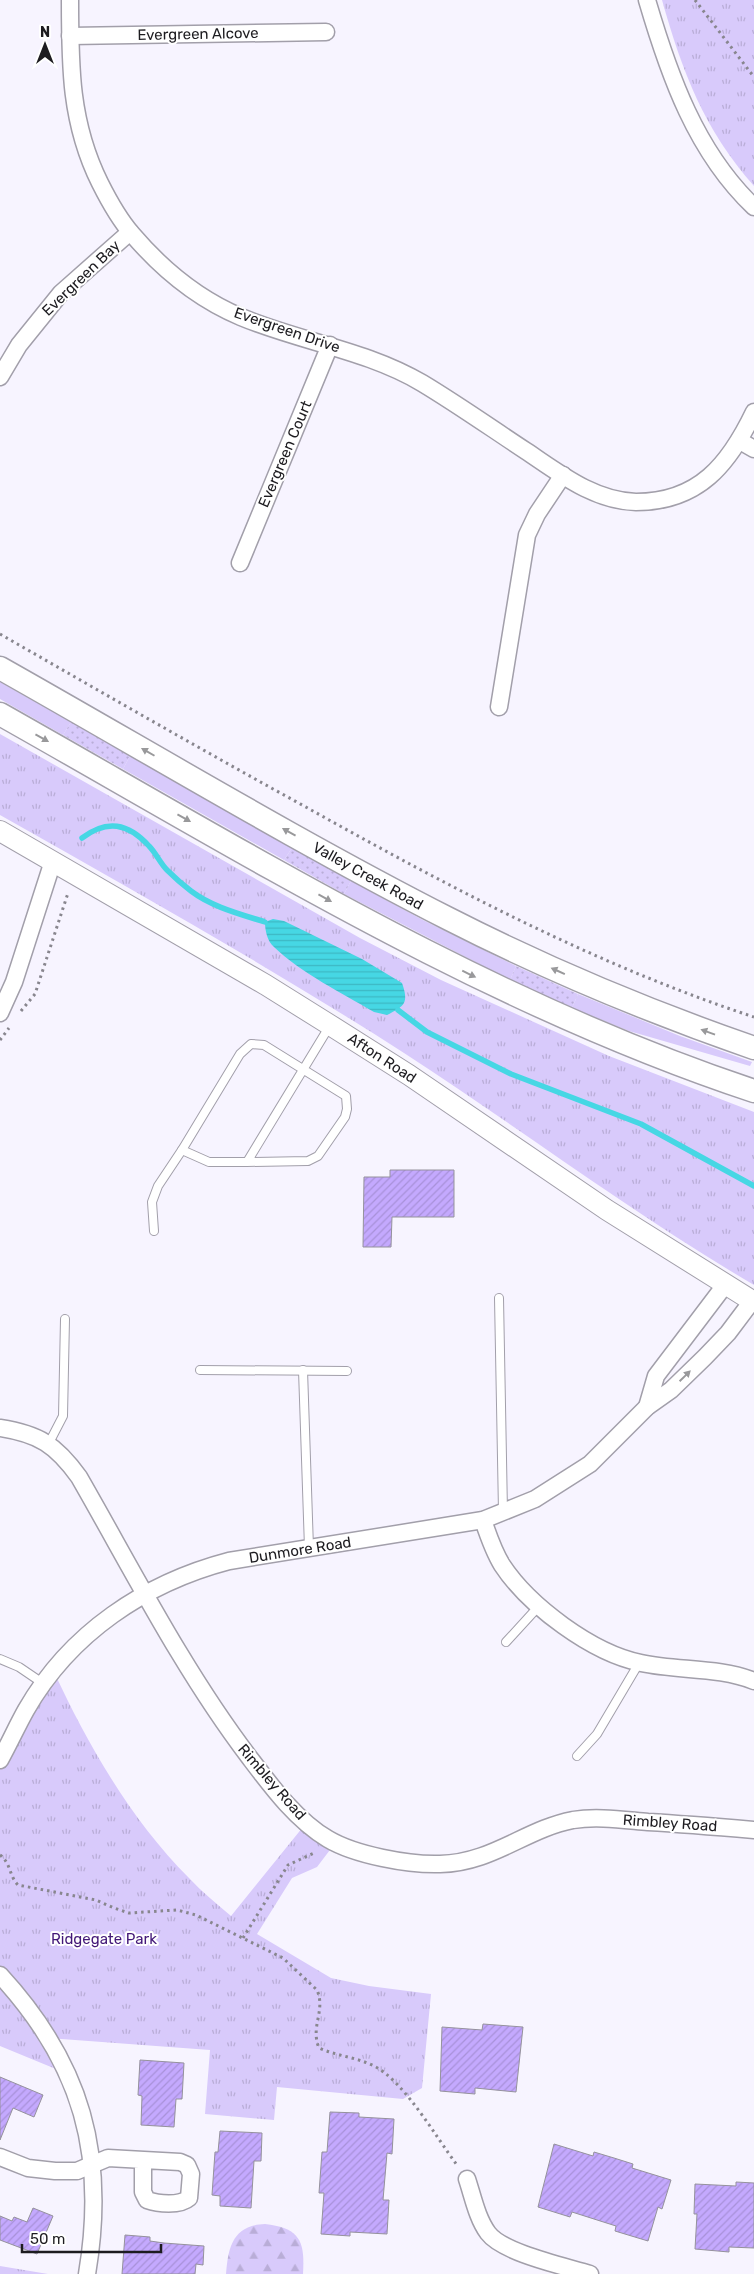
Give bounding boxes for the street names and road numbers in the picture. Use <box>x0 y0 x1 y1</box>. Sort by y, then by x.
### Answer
street label: Evergreen Alcove <box>137 24 259 44</box>
street label: Evergreen Bay <box>38 236 124 320</box>
street label: Evergreen Drive <box>232 303 342 357</box>
street label: Evergreen Court <box>254 398 316 510</box>
street label: Valley Creek Road <box>310 838 426 914</box>
street label: Afton Road <box>344 1029 420 1087</box>
street label: Dunmore Road <box>247 1533 353 1567</box>
street label: Rimbley Road <box>234 1740 310 1824</box>
street label: Rimbley Road <box>622 1811 718 1835</box>

